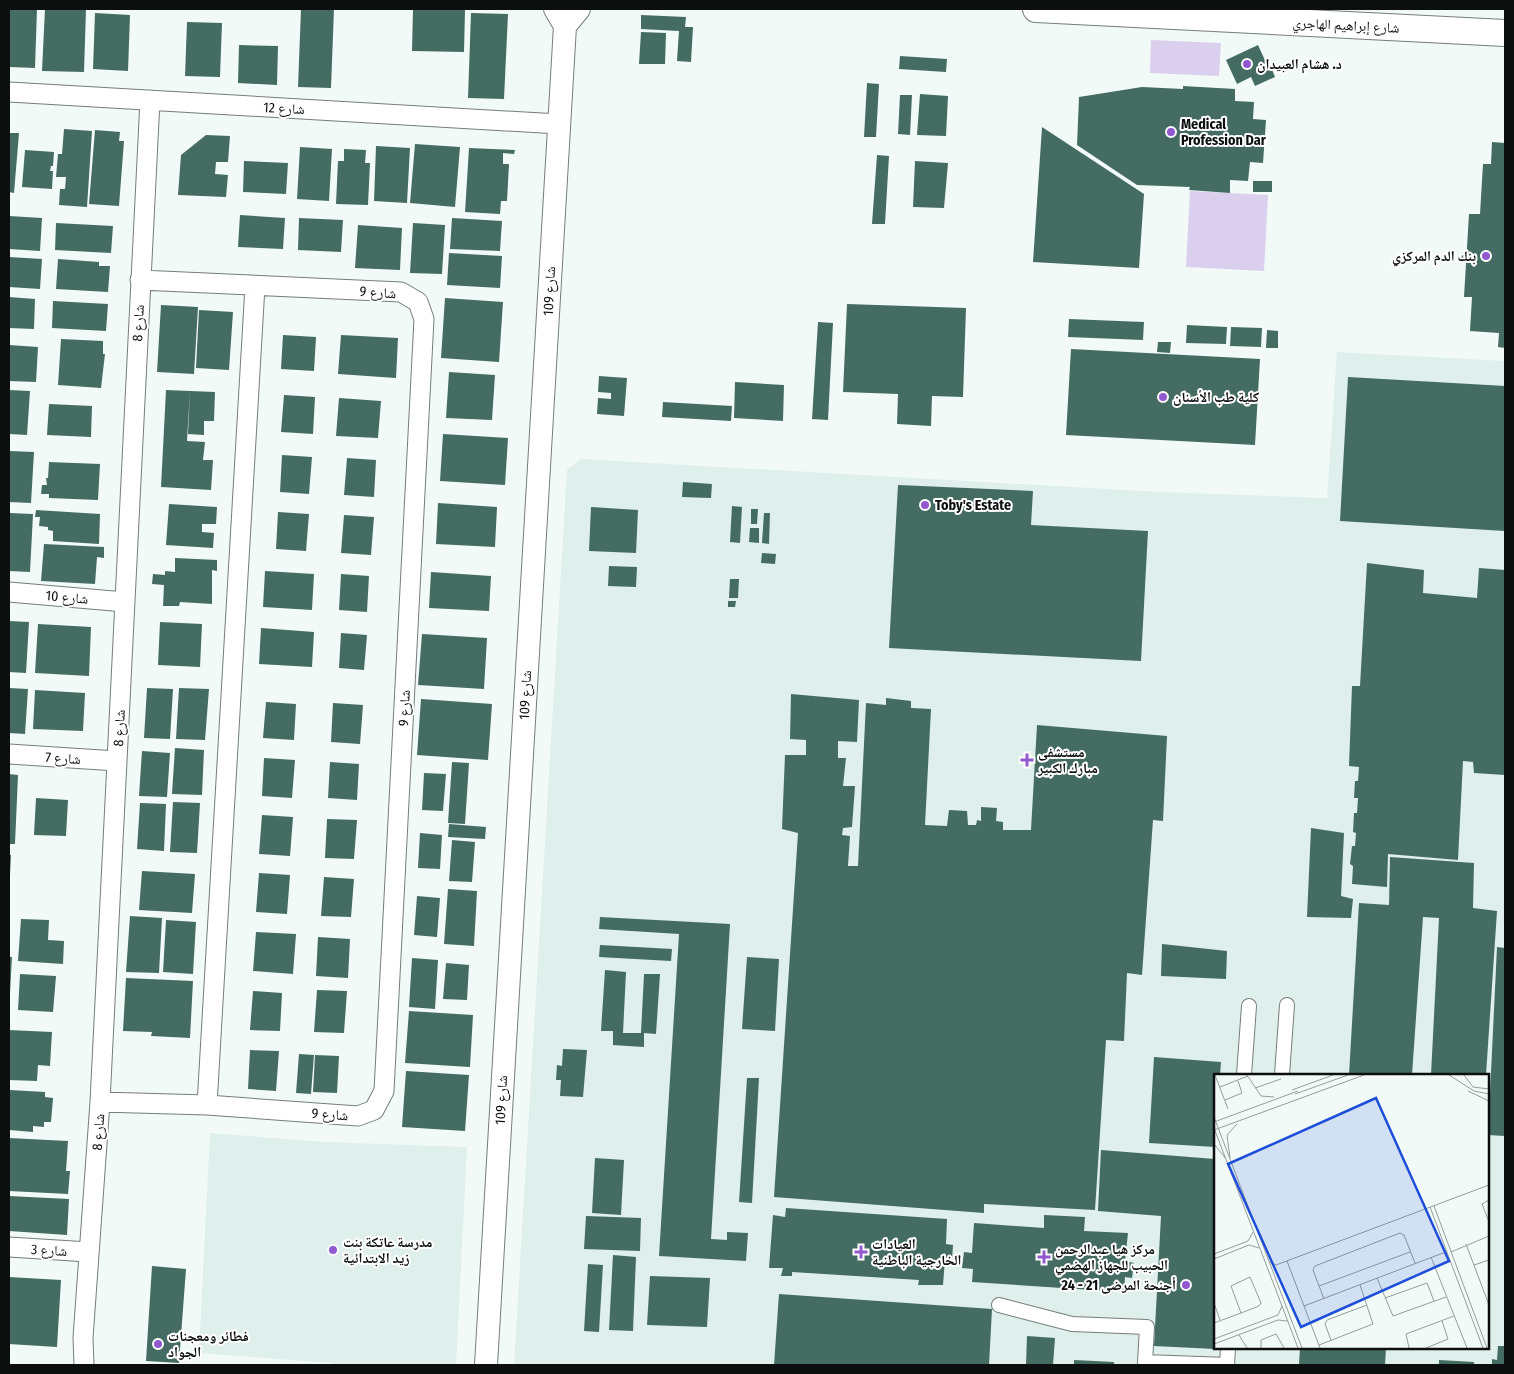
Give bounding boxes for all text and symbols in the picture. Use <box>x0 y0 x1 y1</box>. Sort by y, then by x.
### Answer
street label: شارع إبراهيم الهاجري <box>1292 14 1400 39</box>
place label: د. هشام العبيدان <box>1257 56 1342 74</box>
marker: د. هشام العبيدان <box>1241 58 1253 70</box>
street label: شارع 12 <box>263 99 305 119</box>
place label: Medical Profession Dar <box>1181 116 1267 149</box>
marker: Medical Profession Dar <box>1165 126 1177 138</box>
place label: بنك الدم المركزي <box>1392 248 1476 267</box>
marker: بنك الدم المركزي <box>1480 250 1492 262</box>
street label: شارع 109 <box>540 266 560 316</box>
street label: شارع 9 <box>359 283 397 303</box>
street label: شارع 8 <box>129 304 149 342</box>
place label: كلية طب الأسنان <box>1173 389 1259 406</box>
marker: كلية طب الأسنان <box>1157 391 1169 403</box>
place label: Toby's Estate <box>935 497 1011 514</box>
marker: Toby's Estate <box>919 499 931 511</box>
street label: شارع 10 <box>45 587 89 609</box>
street label: شارع 109 <box>516 670 536 720</box>
street label: شارع 9 <box>395 689 415 727</box>
street label: شارع 8 <box>110 709 130 747</box>
place label: مستشفى مبارك الكبير <box>1037 744 1098 777</box>
street label: شارع 7 <box>45 749 81 769</box>
marker: مستشفى مبارك الكبير <box>1020 753 1034 767</box>
inset map <box>1214 1074 1489 1349</box>
street label: شارع 109 <box>492 1075 512 1125</box>
street label: شارع 9 <box>311 1105 349 1125</box>
street label: شارع 8 <box>89 1113 109 1151</box>
place label: مدرسة عاتكة بنت زيد الابتدائية <box>343 1234 432 1267</box>
place label: العيادات الخارجية الباطنية <box>872 1236 962 1269</box>
street label: شارع 3 <box>30 1241 68 1261</box>
place label: مركز هيا عبدالرحمن الحبيب للجهاز الهضمي <box>1055 1241 1168 1276</box>
marker: مدرسة عاتكة بنت زيد الابتدائية <box>327 1244 339 1256</box>
marker: العيادات الخارجية الباطنية <box>854 1245 868 1259</box>
marker: مركز هيا عبدالرحمن الحبيب للجهاز الهضمي <box>1037 1250 1051 1264</box>
place label: أجنحة المرضى 21 - 24 <box>1061 1277 1176 1294</box>
marker: أجنحة المرضى 21 - 24 <box>1180 1279 1192 1291</box>
place label: فطائر ومعجنات الجواد <box>168 1328 249 1361</box>
marker: فطائر ومعجنات الجواد <box>152 1338 164 1350</box>

